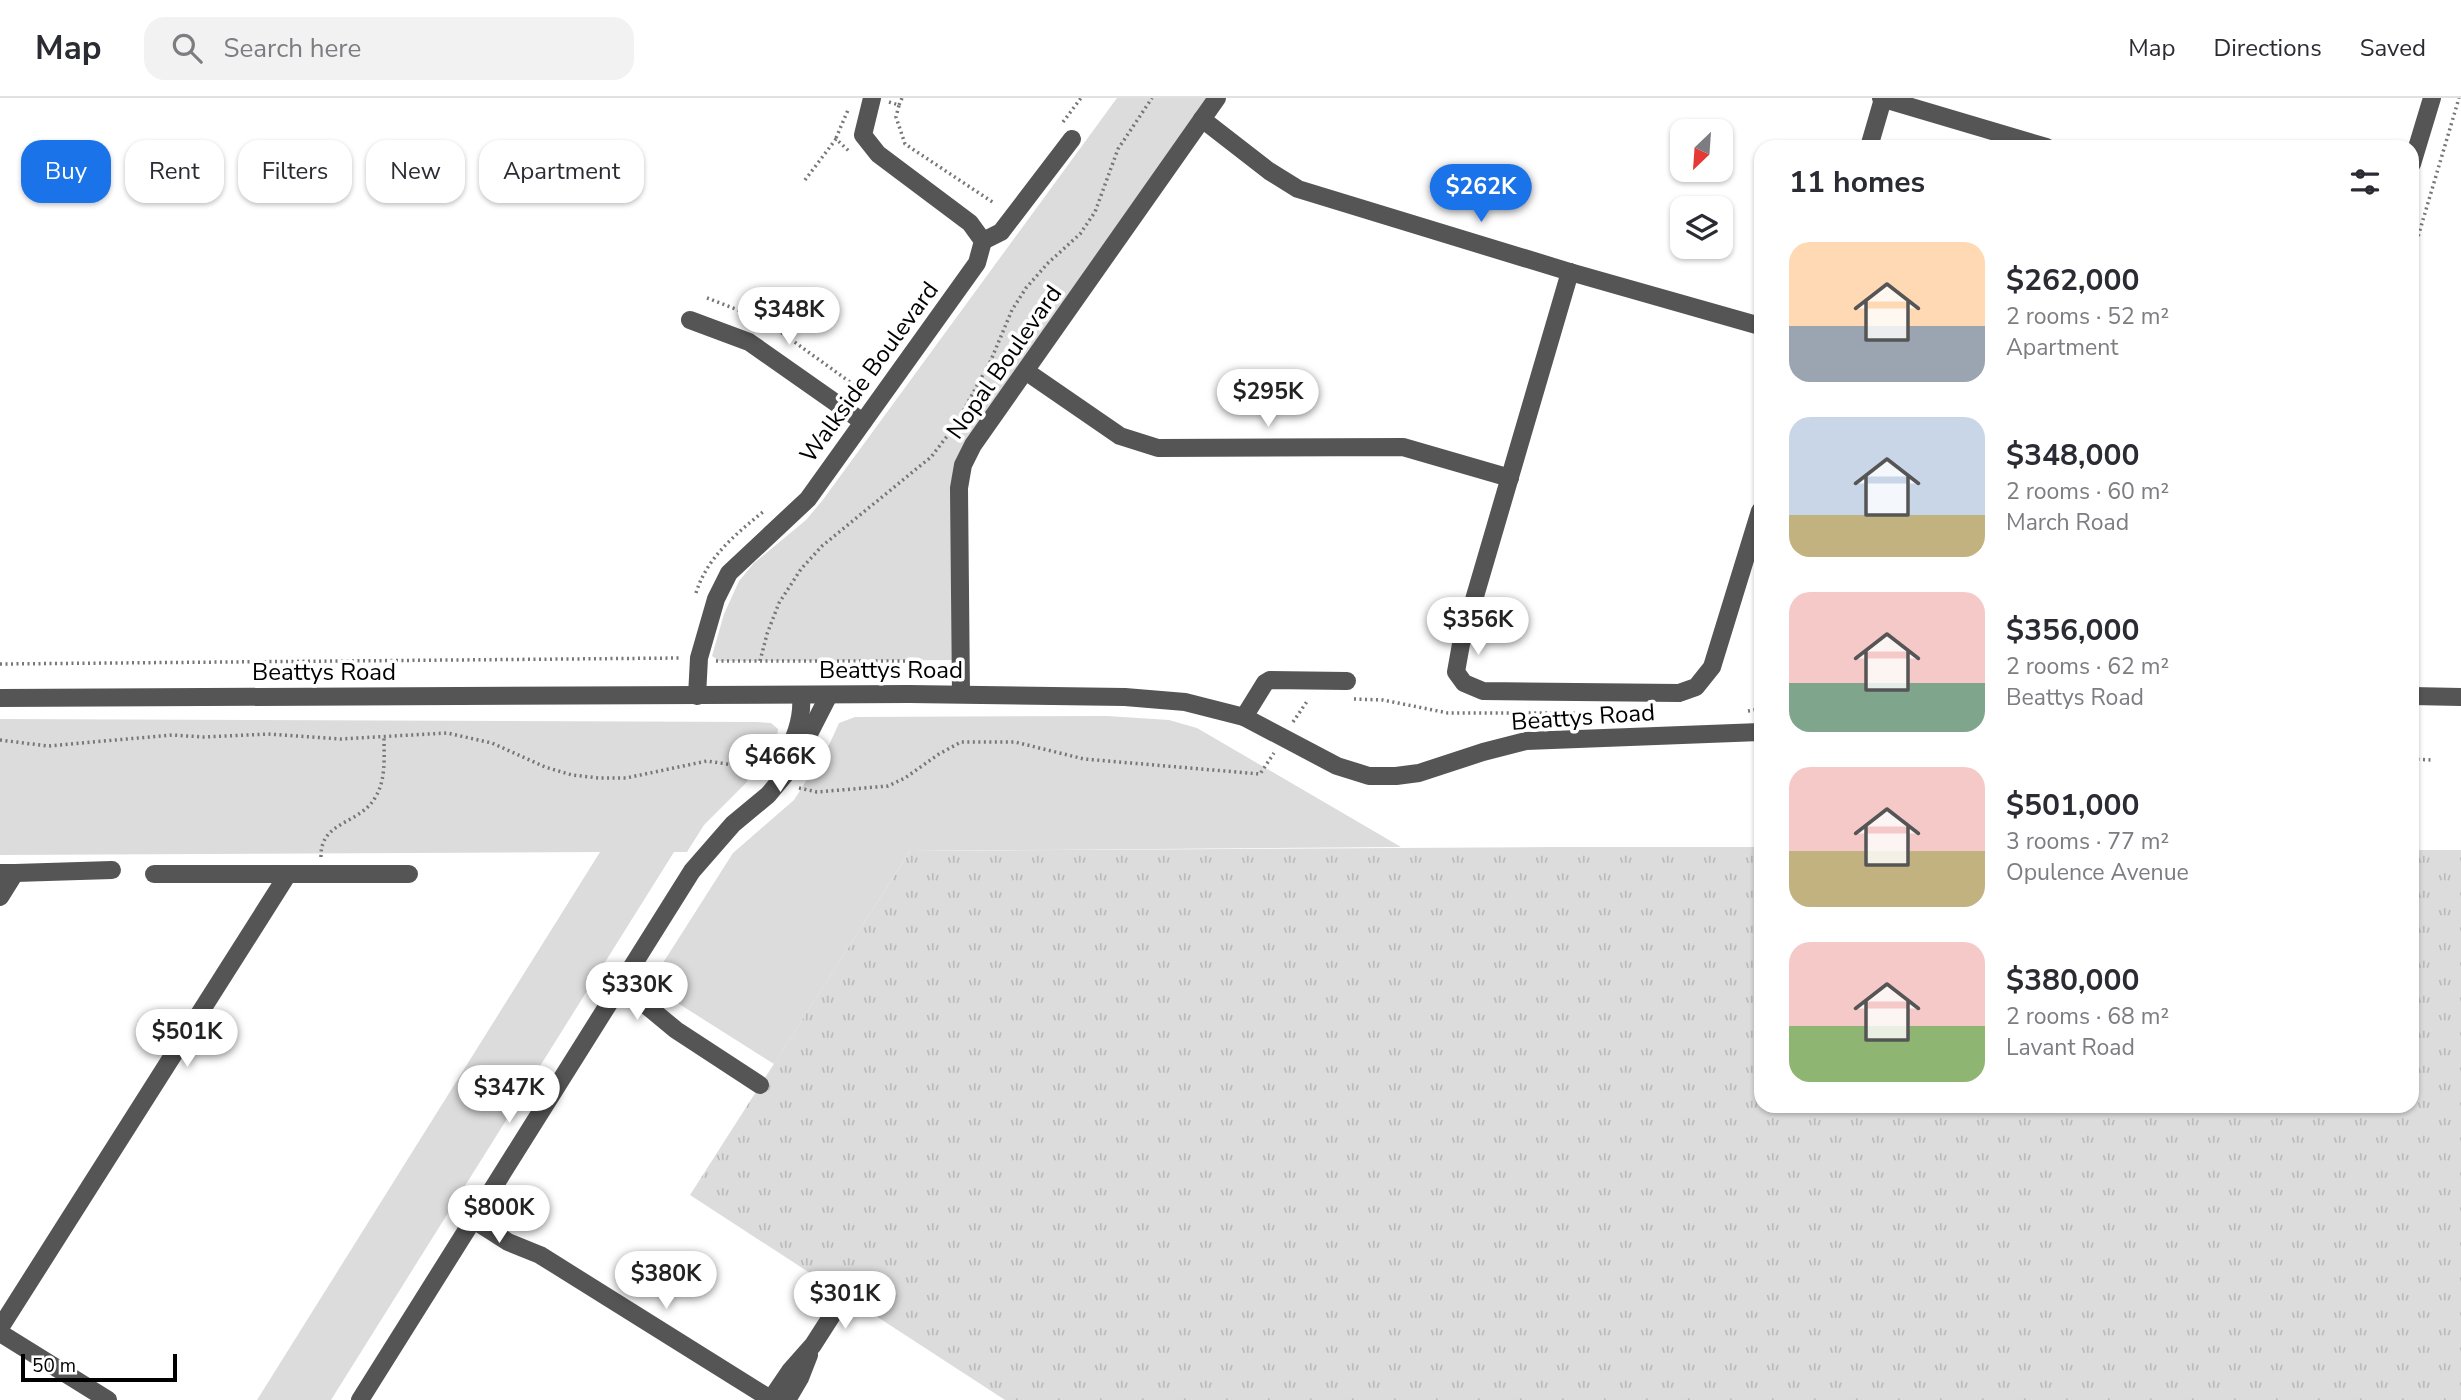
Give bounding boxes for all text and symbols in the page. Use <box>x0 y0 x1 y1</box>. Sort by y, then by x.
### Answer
search box <box>144 17 634 80</box>
text: Map <box>35 26 102 71</box>
icon: search <box>168 29 206 67</box>
text: Search here <box>224 31 361 66</box>
text: Map <box>2128 32 2175 64</box>
text: Directions <box>2213 32 2322 64</box>
text: Saved <box>2360 32 2426 64</box>
north arrow <box>1670 119 1732 182</box>
map controls <box>1670 119 1733 259</box>
chip: Buy <box>21 140 111 203</box>
chip: Rent <box>125 140 224 203</box>
chip: Filters <box>238 140 352 203</box>
chip: New <box>366 140 465 203</box>
chip: Apartment <box>479 140 644 203</box>
text: 11 homes <box>1789 162 1925 203</box>
icon: filters <box>2346 163 2384 201</box>
pin: $262K <box>1432 164 1530 224</box>
text: $262K <box>1446 171 1516 202</box>
button: layers <box>1670 196 1733 259</box>
text: $262,000 <box>2006 260 2139 301</box>
icon: home <box>1845 270 1929 354</box>
street label: Walkside Boulevard <box>792 275 946 469</box>
street label: Nopal Boulevard <box>939 279 1069 445</box>
pin: $348K <box>740 288 838 347</box>
text: $348K <box>754 294 824 325</box>
text: 2 rooms · 52 m² <box>2006 301 2169 332</box>
text: Apartment <box>2006 332 2118 363</box>
pin: $295K <box>1219 370 1317 429</box>
text: $295K <box>1233 376 1303 407</box>
text: $348,000 <box>2006 435 2139 476</box>
icon: home <box>1845 445 1929 529</box>
text: 2 rooms · 60 m² <box>2006 476 2169 507</box>
text: March Road <box>2006 507 2129 538</box>
pin: $356K <box>1429 598 1527 657</box>
text: $356K <box>1443 604 1513 635</box>
text: $356,000 <box>2006 610 2139 651</box>
icon: home <box>1845 620 1929 704</box>
text: 2 rooms · 62 m² <box>2006 651 2169 682</box>
street label: Beattys Road <box>819 654 963 686</box>
street label: Beattys Road <box>252 656 396 688</box>
text: Beattys Road <box>2006 682 2144 713</box>
street label: Beattys Road <box>1510 696 1656 738</box>
pin: $466K <box>731 734 829 794</box>
text: $466K <box>745 741 815 772</box>
text: $501,000 <box>2006 785 2139 826</box>
icon: home <box>1845 795 1929 879</box>
text: 3 rooms · 77 m² <box>2006 826 2169 857</box>
text: Opulence Avenue <box>2006 857 2189 888</box>
text: $380,000 <box>2006 960 2139 1001</box>
pin: $330K <box>588 962 686 1022</box>
text: $330K <box>602 969 672 1000</box>
icon: home <box>1845 970 1929 1054</box>
text: 2 rooms · 68 m² <box>2006 1001 2169 1032</box>
pin: $501K <box>138 1010 236 1069</box>
text: $501K <box>152 1016 222 1047</box>
text: Lavant Road <box>2006 1032 2135 1063</box>
pin: $347K <box>460 1066 558 1125</box>
text: $347K <box>474 1072 544 1103</box>
pin: $800K <box>450 1186 548 1245</box>
text: $800K <box>464 1192 534 1223</box>
pin: $380K <box>617 1252 715 1311</box>
text: $380K <box>631 1258 701 1289</box>
pin: $301K <box>796 1272 894 1331</box>
text: $301K <box>810 1278 880 1309</box>
scale bar <box>21 1351 177 1383</box>
text: 50 m <box>32 1353 76 1379</box>

